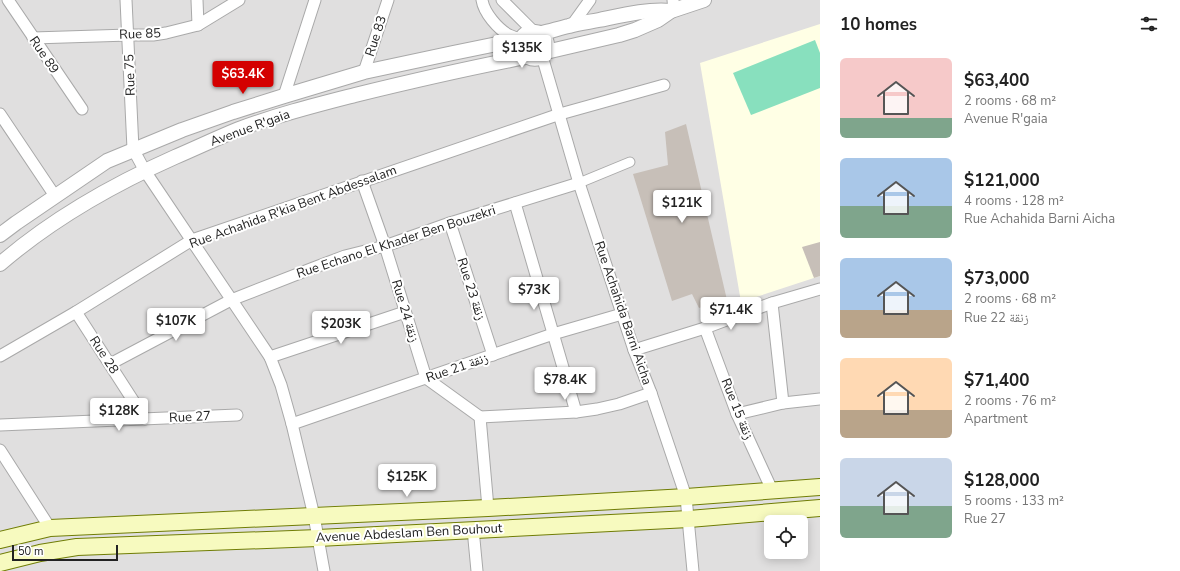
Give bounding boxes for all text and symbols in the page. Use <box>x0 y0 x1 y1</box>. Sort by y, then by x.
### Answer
street label: Rue 83 <box>361 13 391 59</box>
text: 10 homes <box>840 13 917 36</box>
icon: filters <box>1138 13 1160 35</box>
street label: Rue 85 <box>119 24 161 44</box>
street label: Rue 89 <box>25 33 63 77</box>
pin: $135K <box>494 35 550 69</box>
text: $135K <box>502 39 542 57</box>
street label: Rue 75 <box>120 54 140 96</box>
pin: $63.4K <box>210 61 276 95</box>
text: $63.4K <box>221 65 265 83</box>
text: $63,400 <box>964 69 1029 92</box>
icon: home <box>872 74 920 122</box>
text: 2 rooms · 68 m² <box>964 92 1056 110</box>
street label: Avenue R'gaia <box>208 105 292 151</box>
text: Avenue R'gaia <box>964 110 1048 128</box>
street label: Rue Achahida R'kia Bent Abdessalam <box>187 161 399 253</box>
text: $121,000 <box>964 169 1040 192</box>
icon: home <box>872 174 920 222</box>
pin: $121K <box>654 190 710 224</box>
text: 4 rooms · 128 m² <box>964 192 1064 210</box>
text: $121K <box>662 194 702 212</box>
street label: Rue Echano El Khader Ben Bouzekri <box>294 201 498 283</box>
text: Rue Achahida Barni Aicha <box>964 210 1115 228</box>
street label: Rue Achahida Barni Aicha <box>590 239 656 387</box>
street label: Rue 23 زنقة <box>452 255 490 323</box>
text: $73,000 <box>964 267 1029 290</box>
icon: home <box>872 274 920 322</box>
street label: Rue 24 زنقة <box>387 277 423 345</box>
pin: $73K <box>510 277 558 311</box>
text: $73K <box>518 281 550 299</box>
text: 2 rooms · 68 m² <box>964 290 1056 308</box>
pin: $71.4K <box>698 297 764 331</box>
text: $71.4K <box>709 301 753 319</box>
pin: $107K <box>148 308 204 342</box>
text: Rue 22 زنقة <box>964 309 1029 327</box>
pin: $203K <box>313 311 369 345</box>
text: $107K <box>156 312 196 330</box>
text: $203K <box>321 315 361 333</box>
street label: Rue 28 <box>85 333 123 378</box>
street label: Rue 21 زنقة <box>423 349 491 387</box>
pin: $78.4K <box>532 367 598 401</box>
text: $71,400 <box>964 369 1029 392</box>
text: $78.4K <box>543 371 587 389</box>
icon: home <box>872 374 920 422</box>
street label: Rue 15 زنقة <box>717 376 757 442</box>
text: 2 rooms · 76 m² <box>964 392 1056 410</box>
pin: $128K <box>91 398 147 432</box>
text: $128K <box>99 402 139 420</box>
street label: Rue 27 <box>169 407 211 427</box>
text: Apartment <box>964 410 1027 428</box>
pin: $125K <box>379 464 435 498</box>
text: $125K <box>387 468 427 486</box>
text: $128,000 <box>964 469 1040 492</box>
icon: home <box>872 474 920 522</box>
text: 5 rooms · 133 m² <box>964 492 1064 510</box>
text: Rue 27 <box>964 510 1006 528</box>
map controls <box>764 515 808 559</box>
button: locate <box>764 515 808 559</box>
street label: Avenue Abdeslam Ben Bouhout <box>315 519 503 547</box>
scale bar <box>12 543 118 562</box>
text: 50 m <box>18 544 43 559</box>

